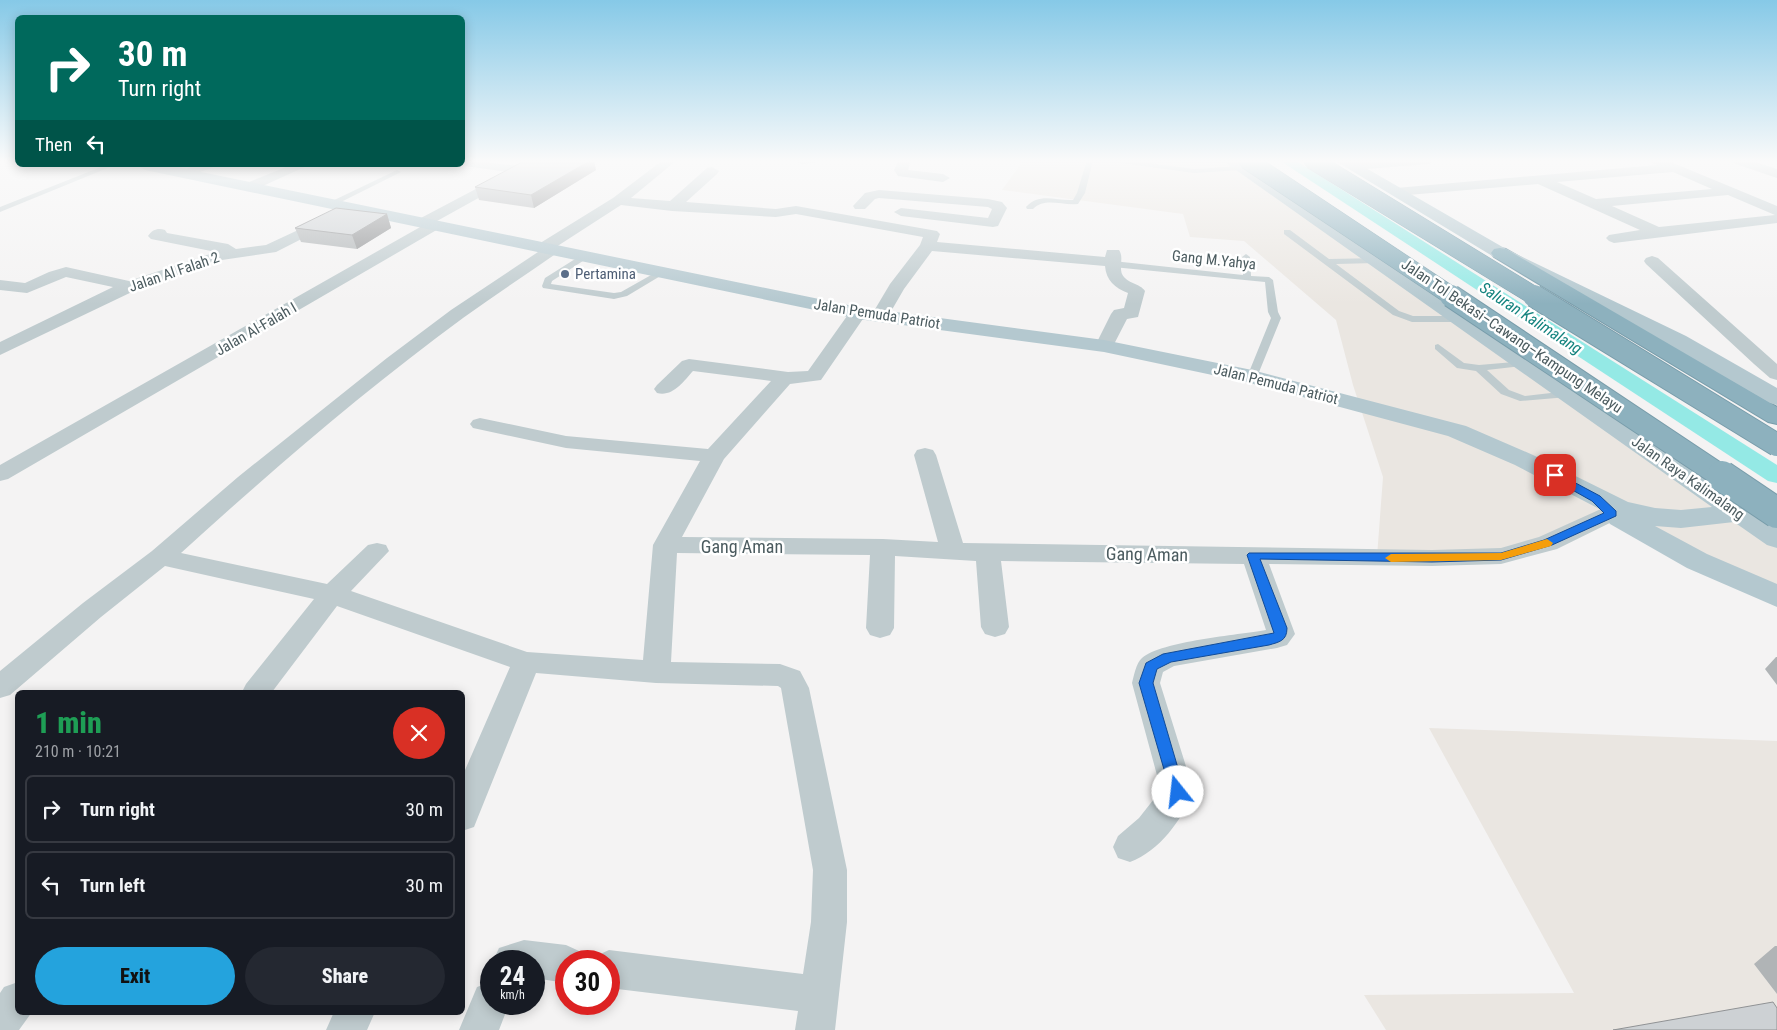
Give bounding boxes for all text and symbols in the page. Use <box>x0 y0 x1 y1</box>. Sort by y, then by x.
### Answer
text: 30 m <box>118 34 187 75</box>
icon: right <box>35 35 100 100</box>
text: Turn right <box>118 76 201 101</box>
icon: left <box>82 130 110 158</box>
text: Then <box>35 133 72 156</box>
street label: Gang M.Yahya <box>1171 247 1257 273</box>
street label: Jalan Al Falah 2 <box>127 248 221 296</box>
street label: Jalan Tol Bekasi–Cawang–Kampung Melayu <box>1398 255 1626 417</box>
place label: Pertamina <box>575 265 636 283</box>
marker: Pertamina <box>559 268 571 280</box>
water label: Saluran Kalimalang <box>1476 278 1586 358</box>
street label: Jalan Pemuda Patriot <box>813 295 941 333</box>
street label: Jalan Al-Falah I <box>212 299 300 359</box>
street label: Jalan Pemuda Patriot <box>1212 360 1340 408</box>
street label: Jalan Raya Kalimalang <box>1628 432 1748 524</box>
pin <box>1534 454 1576 496</box>
icon: arrive <box>1541 461 1569 489</box>
street label: Gang Aman <box>701 536 783 557</box>
street label: Gang Aman <box>1106 543 1188 565</box>
text: 1 min <box>35 705 102 740</box>
button: close <box>393 707 445 759</box>
text: 210 m · 10:21 <box>35 742 121 761</box>
position arrow <box>1151 765 1203 817</box>
icon: right <box>37 795 65 823</box>
text: Turn right <box>80 798 155 821</box>
text: 30 m <box>406 798 443 821</box>
icon: left <box>37 871 65 899</box>
text: Turn left <box>80 874 145 897</box>
text: 30 m <box>406 874 443 897</box>
button: Exit <box>35 947 235 1005</box>
button: Share <box>245 947 445 1005</box>
speed limit sign: 30 <box>555 950 620 1015</box>
text: 24 <box>500 962 525 991</box>
text: km/h <box>500 988 525 1002</box>

